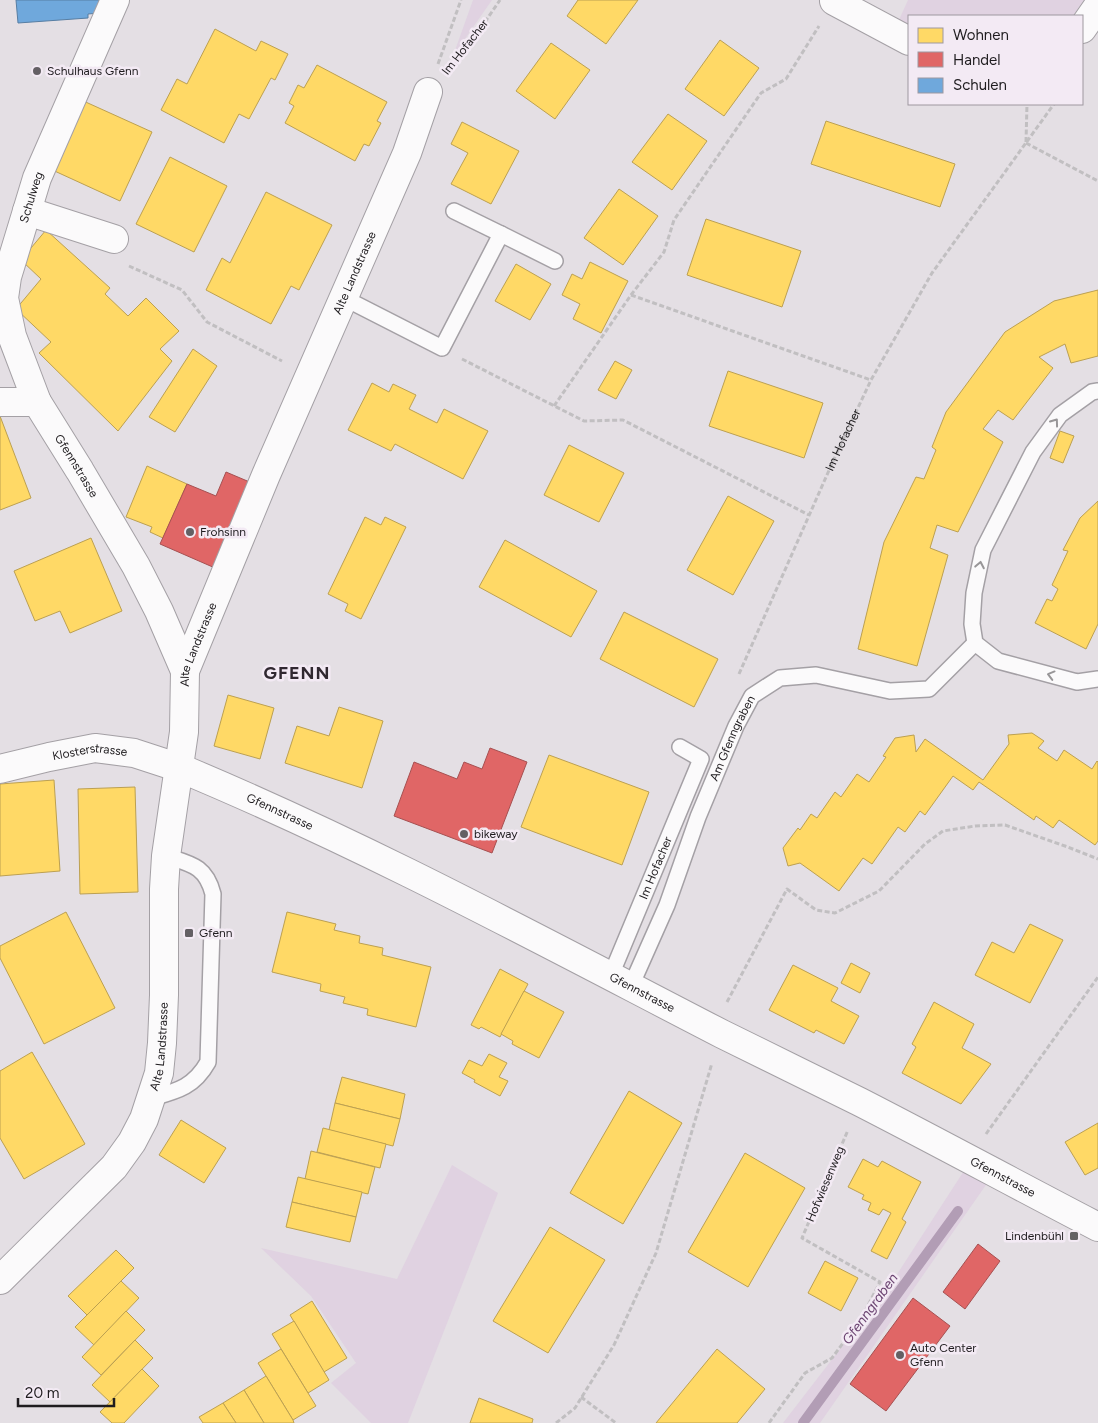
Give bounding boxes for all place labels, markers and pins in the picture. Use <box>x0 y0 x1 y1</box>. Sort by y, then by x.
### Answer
place label: Schulhaus Gfenn <box>47 64 139 78</box>
marker: Schulhaus Gfenn <box>31 65 43 77</box>
place label: Frohsinn <box>200 525 246 539</box>
marker: Frohsinn <box>184 526 196 538</box>
place label: bikeway <box>474 827 518 841</box>
marker: bikeway <box>458 828 470 840</box>
place label: Gfenn <box>199 926 233 940</box>
marker: Gfenn <box>183 927 195 939</box>
place label: Lindenbühl <box>1005 1229 1064 1243</box>
marker: Lindenbühl <box>1068 1230 1080 1242</box>
place label: Auto Center Gfenn <box>910 1341 976 1369</box>
marker: Auto Center Gfenn <box>894 1349 906 1361</box>

